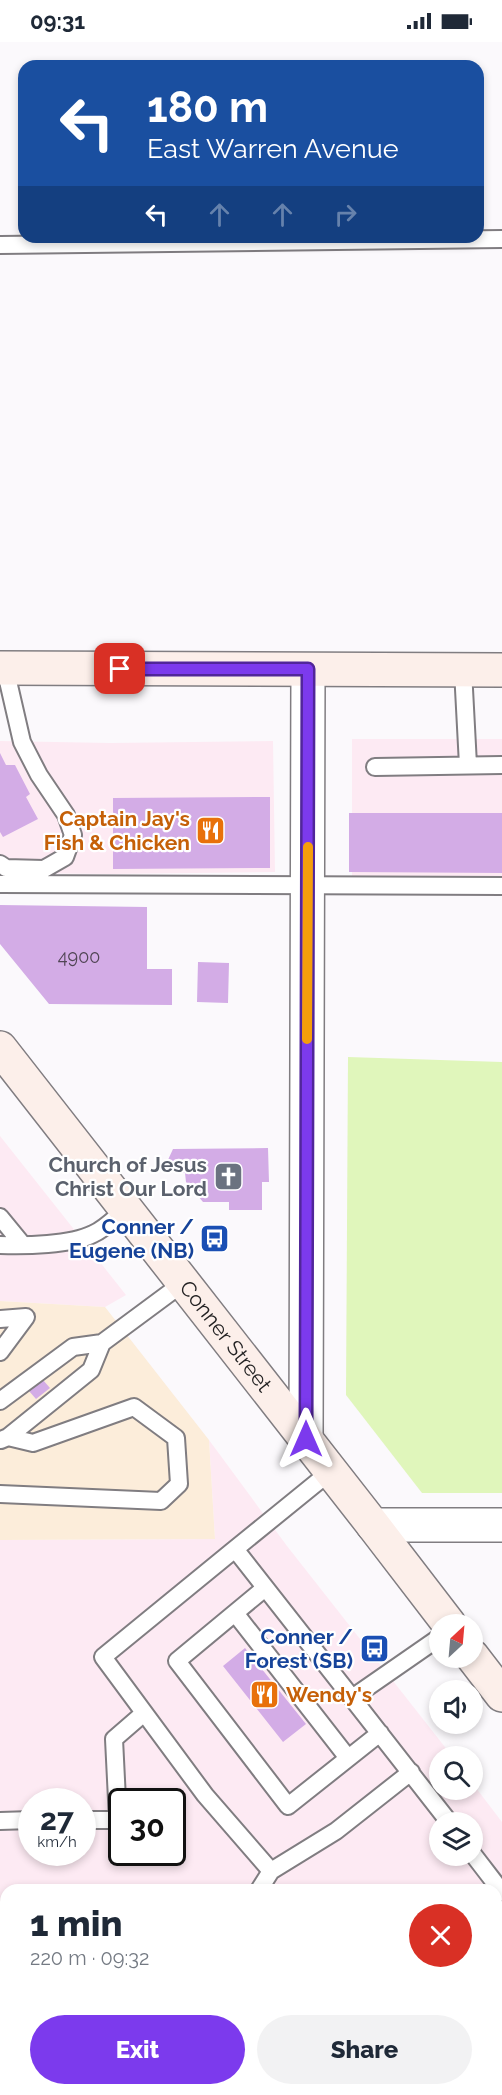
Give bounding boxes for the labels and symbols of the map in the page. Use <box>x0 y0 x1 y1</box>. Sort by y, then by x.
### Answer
pin <box>94 643 145 694</box>
place label: Captain Jay's Fish & Chicken <box>44 806 190 855</box>
restaurant icon: Captain Jay's Fish & Chicken <box>195 815 227 847</box>
house number: 4900 <box>58 946 100 967</box>
place label: Church of Jesus Christ Our Lord <box>49 1152 207 1201</box>
church icon: Church of Jesus Christ Our Lord <box>212 1161 244 1193</box>
place label: Conner / Eugene (NB) <box>69 1214 194 1263</box>
bus stop icon: Conner / Eugene (NB) <box>199 1223 231 1255</box>
street label: Conner Street <box>175 1275 277 1397</box>
position arrow <box>274 1407 338 1471</box>
north arrow <box>429 1614 483 1668</box>
place label: Conner / Forest (SB) <box>245 1624 353 1673</box>
bus stop icon: Conner / Forest (SB) <box>358 1633 390 1665</box>
restaurant icon: Wendy's <box>249 1679 281 1711</box>
place label: Wendy's <box>286 1682 372 1707</box>
speed limit sign: 30 <box>108 1788 186 1866</box>

